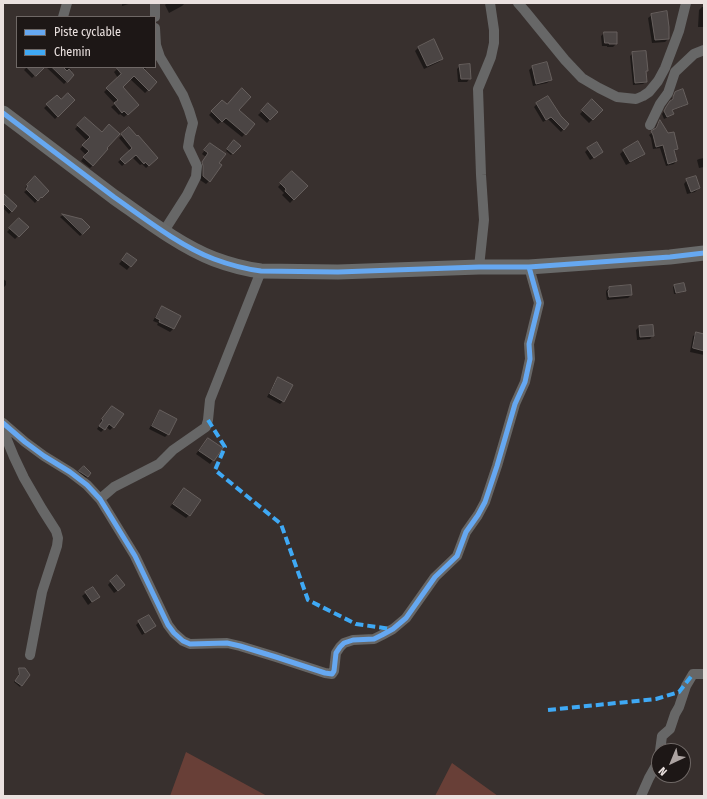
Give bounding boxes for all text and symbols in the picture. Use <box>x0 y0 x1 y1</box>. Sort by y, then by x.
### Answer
legend <box>16 16 156 68</box>
text: Piste cyclable <box>54 25 121 39</box>
text: Chemin <box>54 45 91 59</box>
north arrow <box>651 743 691 783</box>
text: N <box>656 764 670 778</box>

